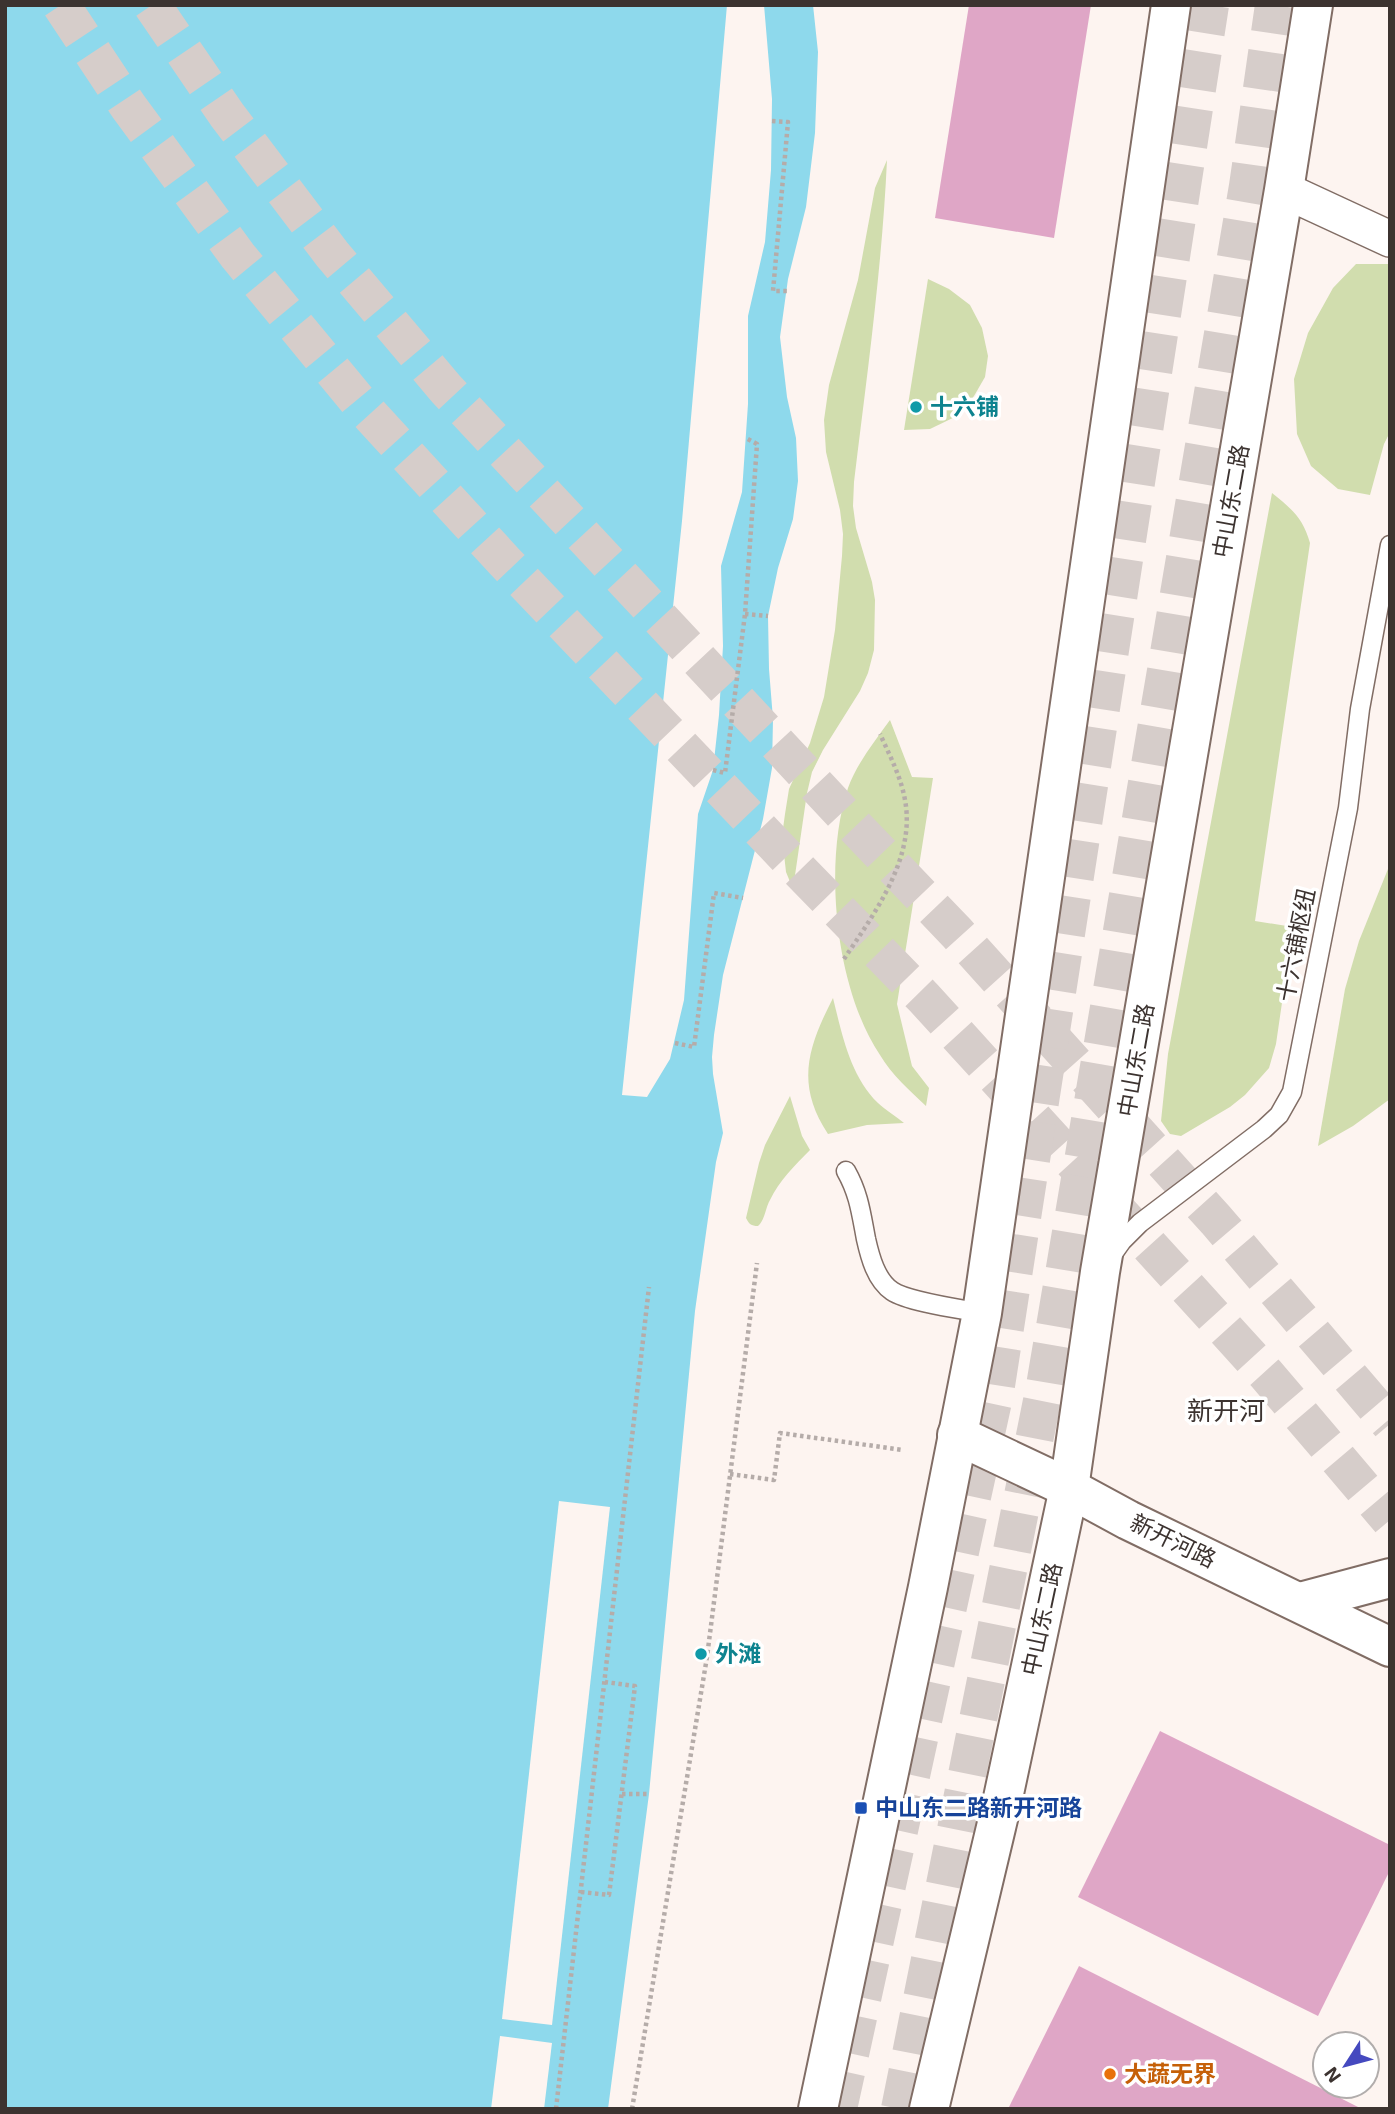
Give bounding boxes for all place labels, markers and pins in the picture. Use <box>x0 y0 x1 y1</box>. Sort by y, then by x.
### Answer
place label: 十六铺 <box>930 392 999 420</box>
marker: 十六铺 <box>908 399 924 415</box>
place label: 外滩 <box>715 1639 761 1667</box>
marker: 外滩 <box>693 1646 709 1662</box>
place label: 中山东二路新开河路 <box>875 1793 1082 1821</box>
marker: 中山东二路新开河路 <box>853 1800 869 1816</box>
place label: 大蔬无界 <box>1124 2059 1216 2087</box>
marker: 大蔬无界 <box>1102 2066 1118 2082</box>

